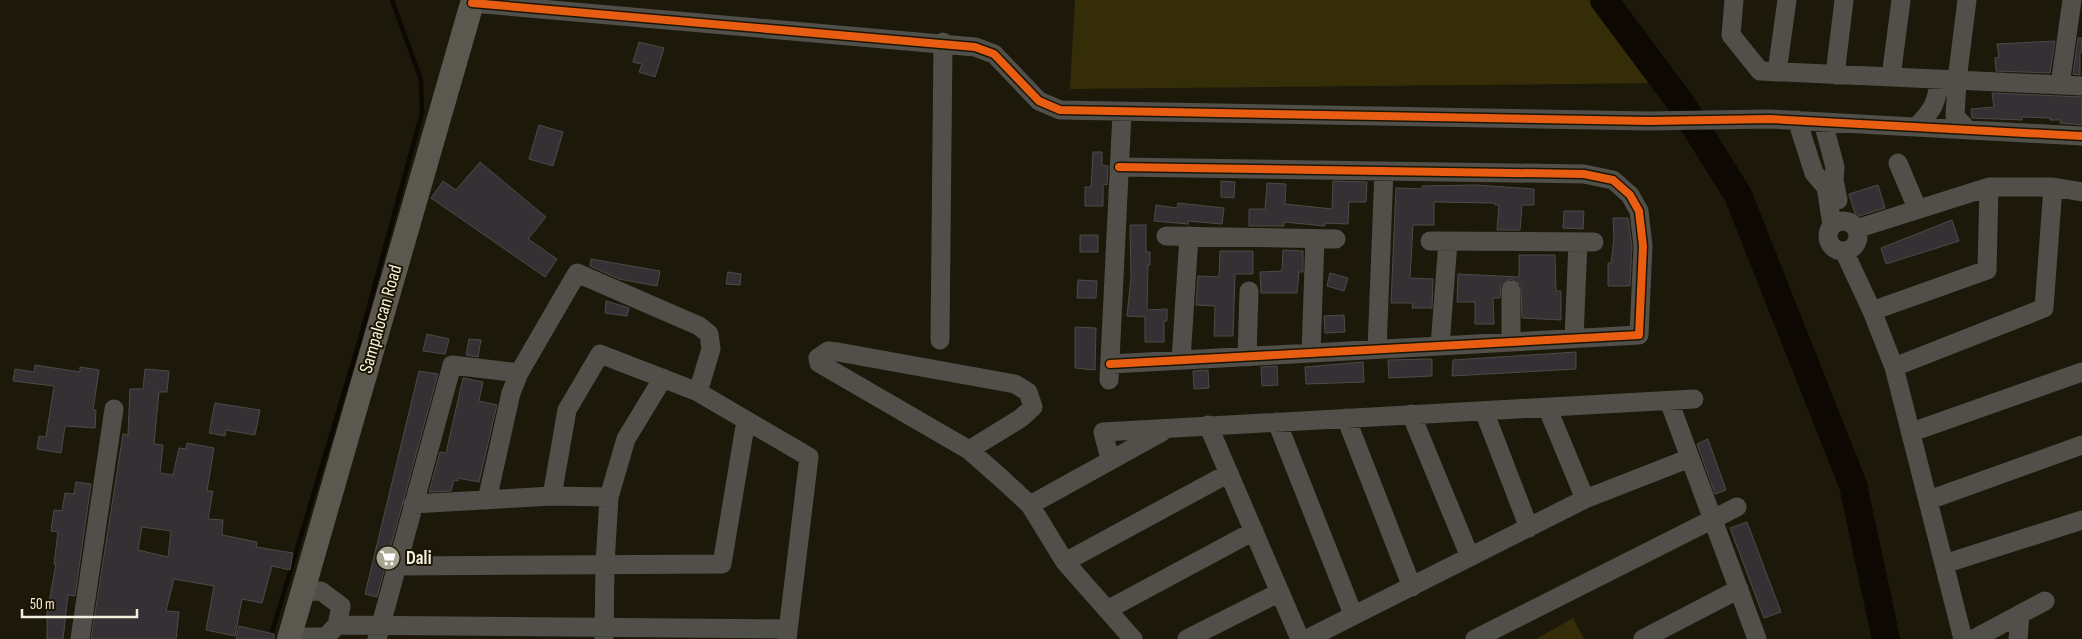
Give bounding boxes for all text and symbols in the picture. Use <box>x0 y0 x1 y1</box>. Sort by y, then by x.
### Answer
street label: Sampalocan Road <box>355 262 407 376</box>
supermarket icon: Dali <box>375 545 401 571</box>
place label: Dali <box>406 547 432 570</box>
scale bar <box>22 586 138 618</box>
text: 50 m <box>30 595 55 614</box>

